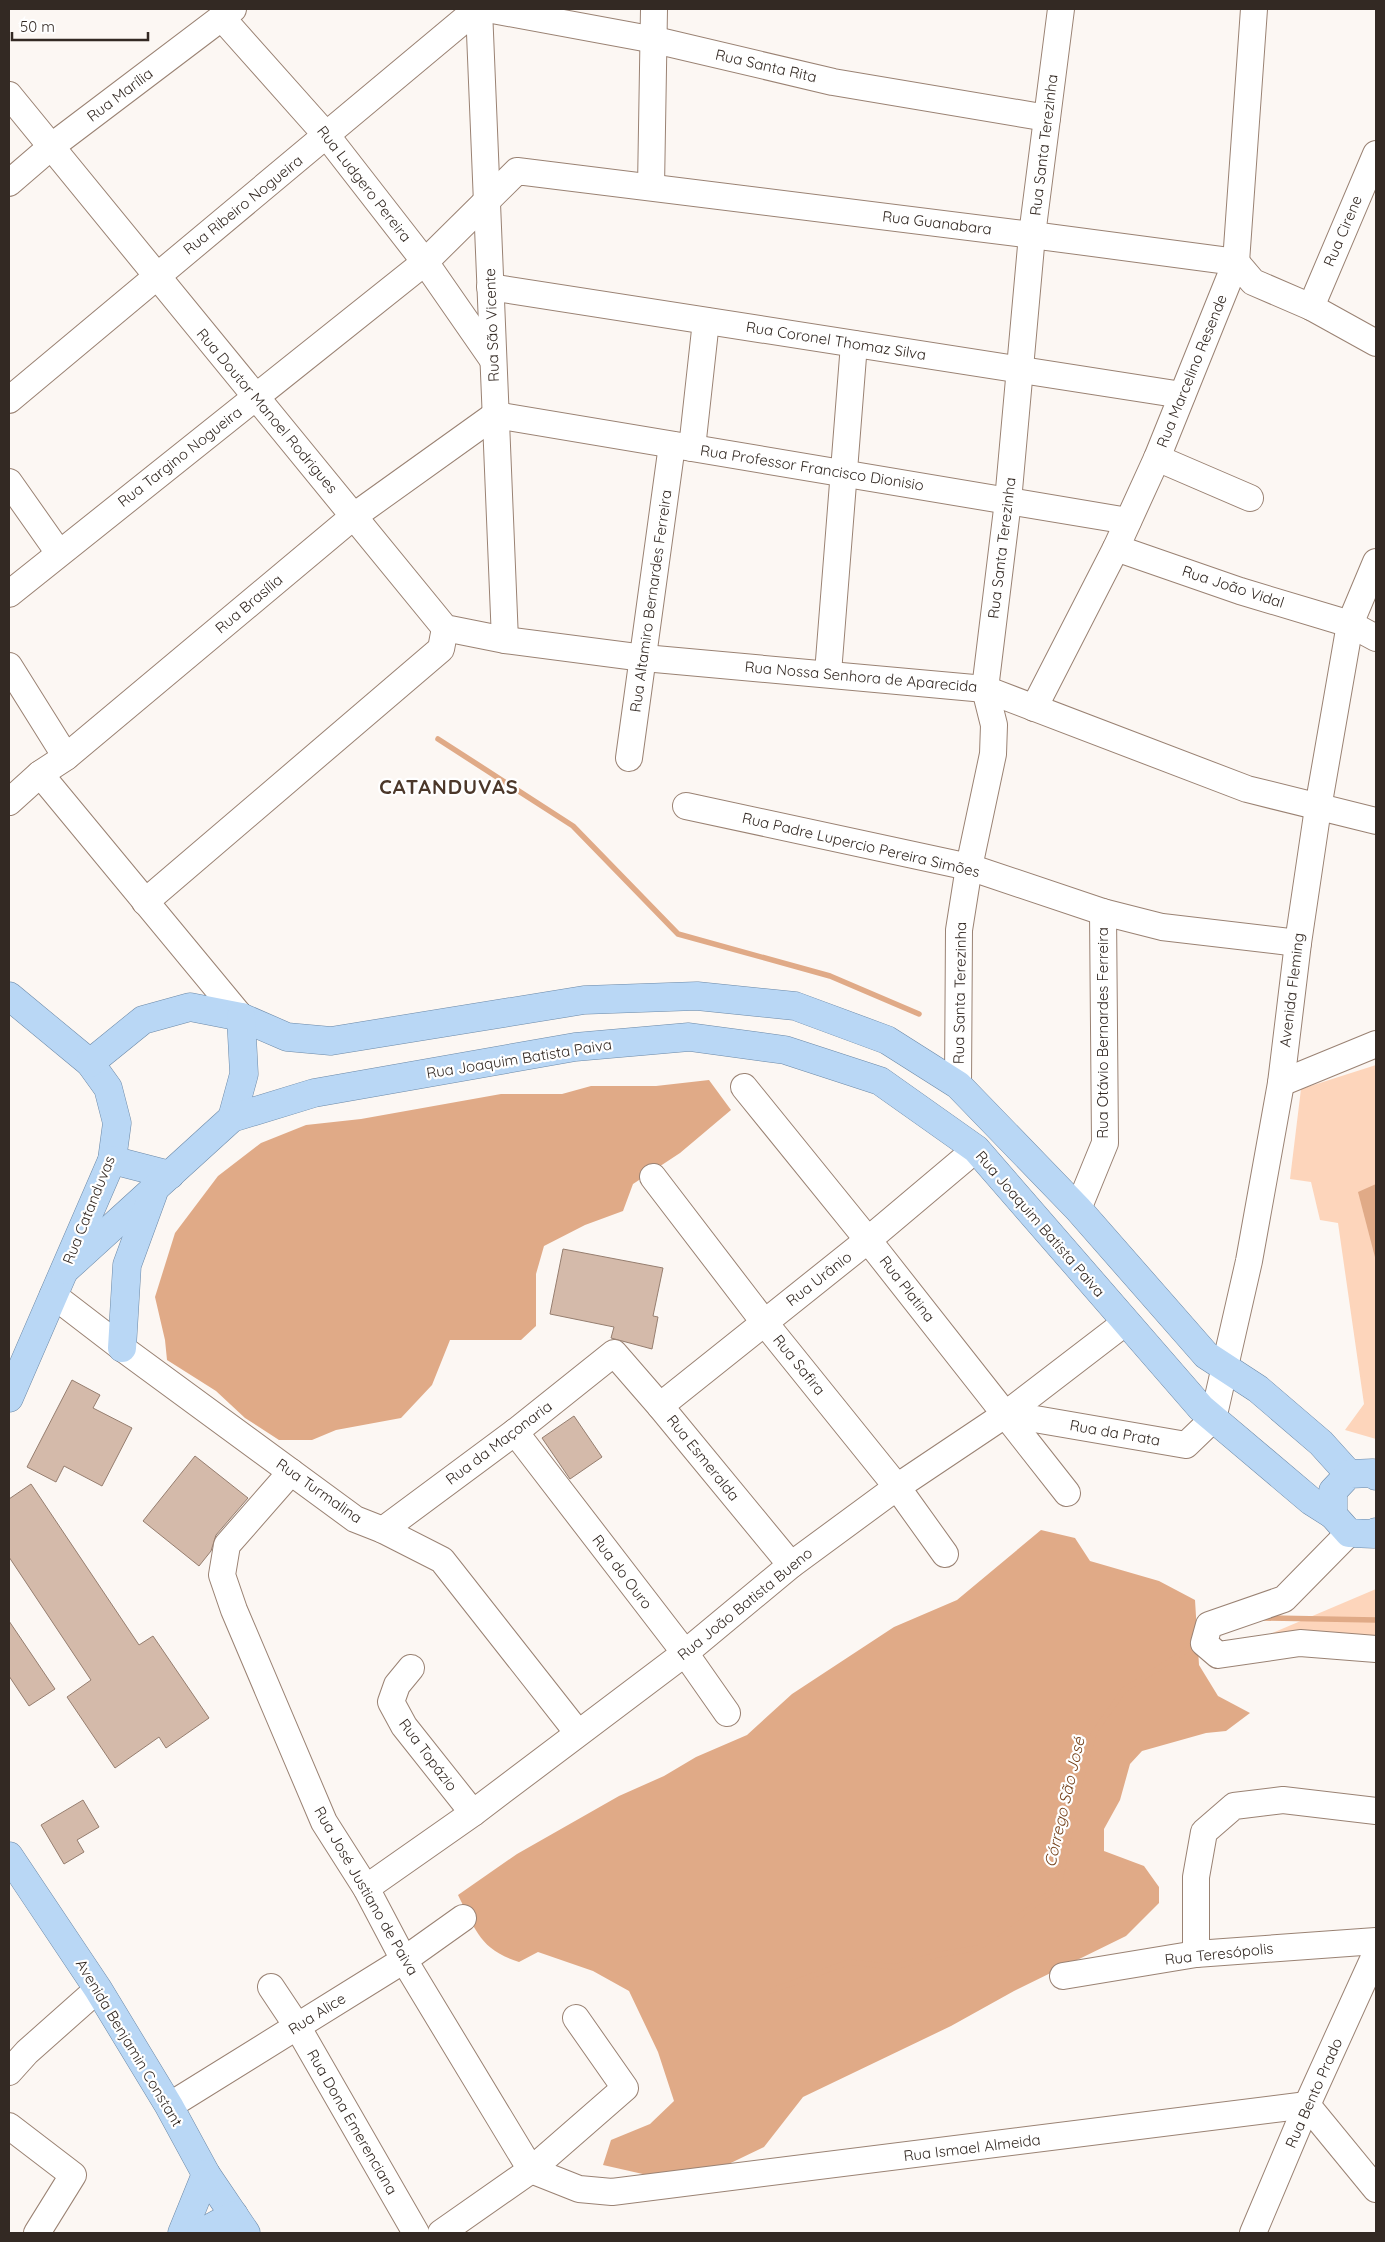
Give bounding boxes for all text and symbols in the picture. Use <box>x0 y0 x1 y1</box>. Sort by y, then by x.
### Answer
scale bar <box>12 10 149 42</box>
text: 50 m <box>20 17 55 36</box>
street label: Rua Santa Rita <box>714 45 819 86</box>
street label: Rua Marília <box>83 64 157 126</box>
street label: Rua Santa Terezinha <box>1025 73 1062 217</box>
street label: Rua Ludgero Pereira <box>313 122 416 246</box>
street label: Rua Ribeiro Nogueira <box>179 151 306 259</box>
street label: Rua Cirene <box>1319 192 1366 269</box>
street label: Rua Guanabara <box>881 206 993 239</box>
street label: Rua São Vicente <box>480 268 503 382</box>
street label: Rua Marcelino Resende <box>1152 291 1231 450</box>
street label: Rua Coronel Thomaz Silva <box>745 317 927 364</box>
street label: Rua Doutor Manoel Rodrigues <box>193 324 342 497</box>
street label: Rua Targino Nogueira <box>114 402 246 511</box>
street label: Rua Professor Francisco Dionisio <box>699 440 925 495</box>
street label: Rua Santa Terezinha <box>983 476 1020 620</box>
street label: Rua Altamiro Bernardes Ferreira <box>625 488 676 713</box>
street label: Rua João Vidal <box>1180 561 1287 612</box>
street label: Rua Brasília <box>211 570 286 637</box>
street label: Rua Nossa Senhora de Aparecida <box>744 657 978 696</box>
district label: CATANDUVAS <box>379 774 519 799</box>
street label: Rua Padre Lupercio Pereira Simões <box>740 808 982 881</box>
street label: Rua Santa Terezinha <box>949 922 970 1064</box>
street label: Rua Otávio Bernardes Ferreira <box>1093 927 1112 1139</box>
street label: Avenida Fleming <box>1275 932 1308 1048</box>
street label: Rua Joaquim Batista Paiva <box>425 1034 613 1083</box>
street label: Rua Joaquim Batista Paiva <box>972 1147 1109 1301</box>
street label: Rua Catanduvas <box>58 1153 119 1267</box>
street label: Rua Urânio <box>782 1247 855 1310</box>
street label: Rua Platina <box>876 1252 939 1326</box>
street label: Rua Safira <box>769 1331 830 1399</box>
street label: Rua da Maçonaria <box>442 1396 556 1489</box>
street label: Rua Esmeralda <box>663 1411 744 1505</box>
street label: Rua da Prata <box>1068 1415 1162 1450</box>
street label: Rua Turmalina <box>273 1454 366 1527</box>
street label: Rua do Ouro <box>588 1531 657 1613</box>
street label: Rua João Batista Bueno <box>673 1543 816 1664</box>
street label: Rua Topázio <box>395 1715 462 1795</box>
water label: Córrego São José <box>1039 1734 1089 1869</box>
street label: Rua José Justiano de Paiva <box>310 1803 423 1979</box>
street label: Rua Teresópolis <box>1164 1938 1274 1969</box>
street label: Avenida Benjamin Constant <box>72 1956 187 2130</box>
street label: Rua Alice <box>284 1989 349 2039</box>
street label: Rua Bento Prado <box>1281 2035 1346 2151</box>
street label: Rua Dona Emerenciana <box>303 2046 402 2198</box>
street label: Rua Ismael Almeida <box>902 2130 1042 2165</box>

